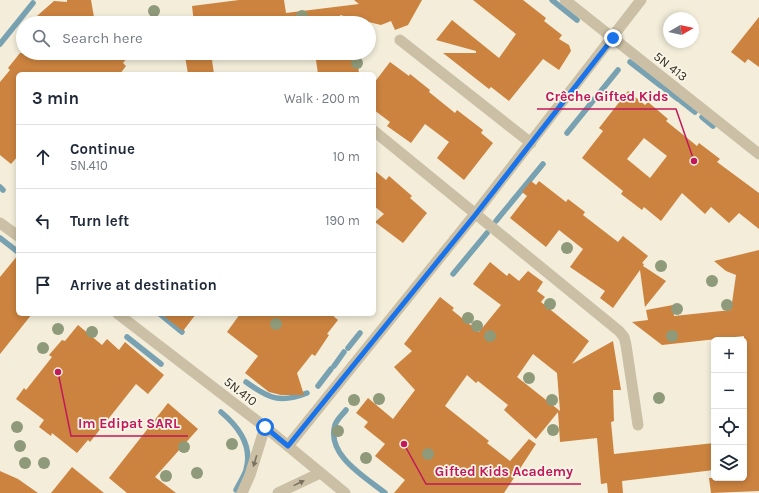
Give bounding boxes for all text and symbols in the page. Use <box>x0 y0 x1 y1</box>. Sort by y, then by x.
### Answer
north arrow <box>663 12 699 48</box>
search box <box>16 16 376 60</box>
icon: search <box>30 27 52 49</box>
text: Search here <box>62 29 143 47</box>
route end <box>604 29 622 47</box>
street label: 5N 413 <box>651 49 691 84</box>
callout: Crêche Gifted Kids <box>537 83 676 109</box>
text: 3 min <box>32 88 79 108</box>
text: Crêche Gifted Kids <box>546 88 668 105</box>
text: Walk · 200 m <box>284 91 360 106</box>
text: Continue <box>70 140 135 158</box>
icon: ahead <box>32 146 54 168</box>
text: 10 m <box>333 149 360 164</box>
text: 5N.410 <box>70 158 108 173</box>
icon: left <box>32 210 54 232</box>
text: Turn left <box>70 212 129 230</box>
text: 190 m <box>325 213 360 228</box>
icon: arrive <box>32 274 54 296</box>
text: Arrive at destination <box>70 276 217 294</box>
map controls <box>711 337 747 481</box>
button: + <box>711 337 747 373</box>
button: − <box>711 373 747 409</box>
street label: 5N.410 <box>221 374 260 409</box>
button: locate <box>711 409 747 445</box>
callout: Im Edipat SARL <box>71 410 188 436</box>
text: Im Edipat SARL <box>78 415 180 432</box>
route start <box>256 418 274 436</box>
button: layers <box>711 445 747 481</box>
one-way arrow <box>252 455 258 467</box>
callout: Gifted Kids Academy <box>426 458 581 484</box>
text: Gifted Kids Academy <box>435 463 573 480</box>
one-way arrow <box>293 480 305 486</box>

